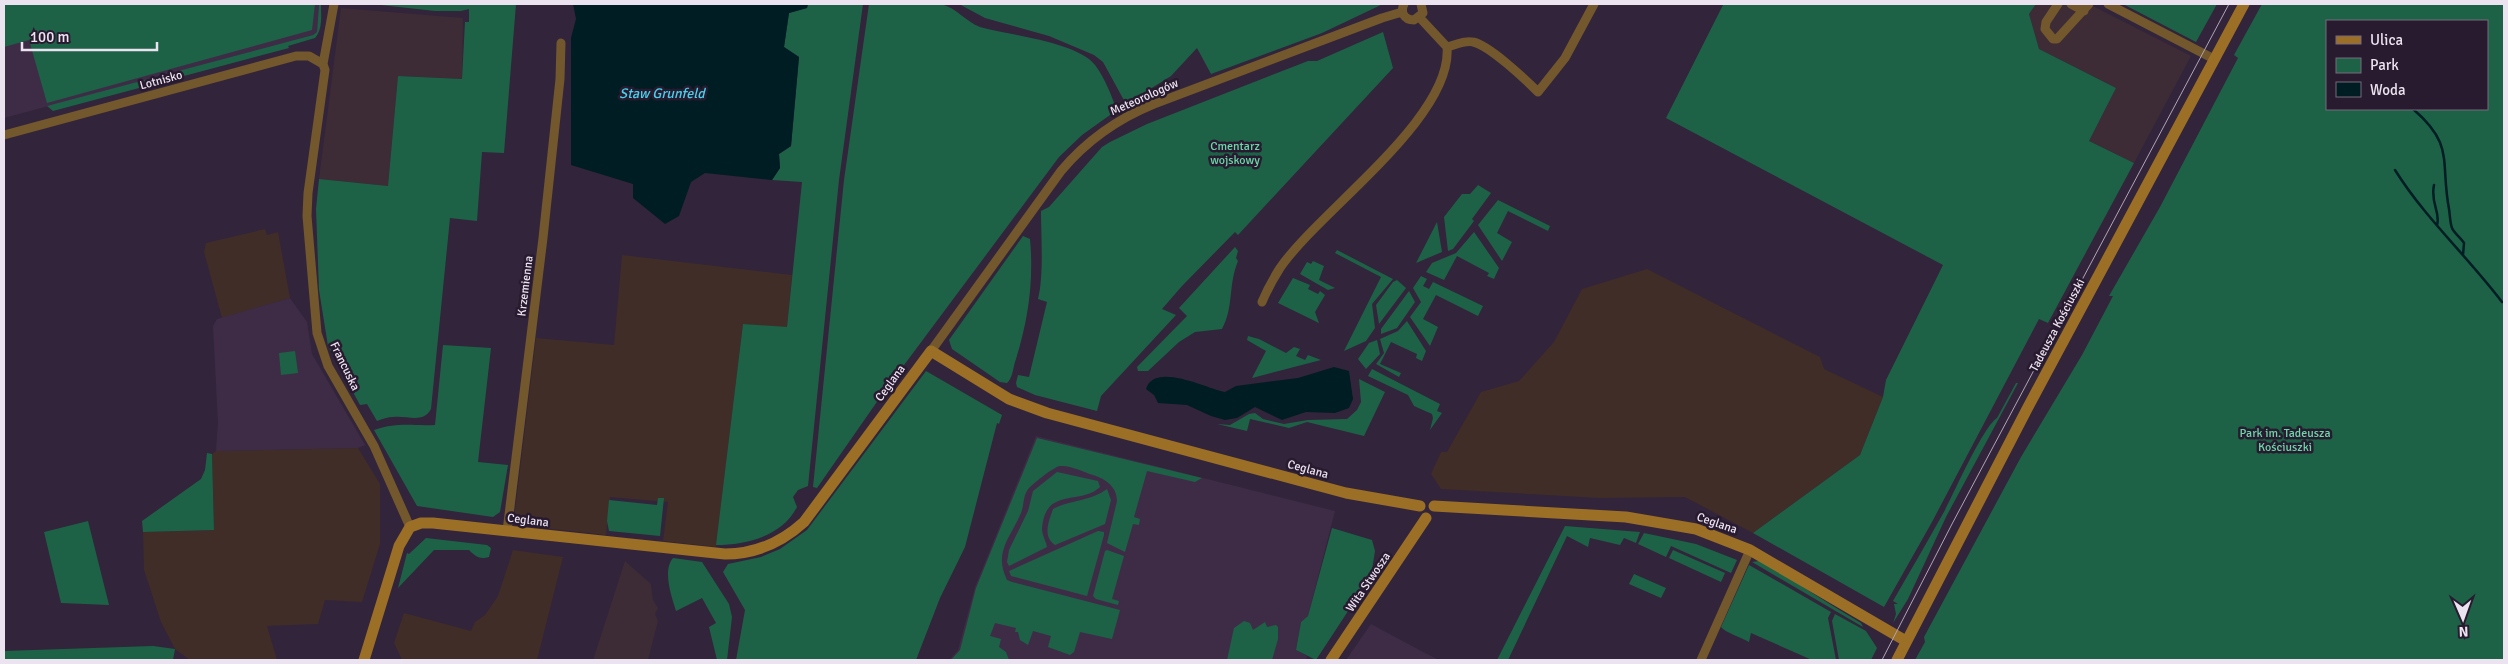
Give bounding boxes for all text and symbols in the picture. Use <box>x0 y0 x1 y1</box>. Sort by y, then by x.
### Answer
scale bar <box>22 20 158 52</box>
legend <box>2326 20 2488 110</box>
text: 100 m <box>30 28 70 46</box>
text: Ulica <box>2370 31 2403 49</box>
text: Park <box>2370 56 2399 74</box>
street label: Lotnisko <box>138 68 184 93</box>
street label: Meteorologów <box>1108 76 1181 119</box>
text: Woda <box>2370 81 2406 99</box>
water label: Staw Grunfeld <box>619 85 706 102</box>
park label: Cmentarz wojskowy <box>1210 139 1260 168</box>
street label: Krzemienna <box>514 255 537 317</box>
street label: Tadeusza Kościuszki <box>2027 276 2088 374</box>
street label: Francuska <box>326 339 363 393</box>
street label: Ceglana <box>872 362 909 405</box>
park label: Park im. Tadeusza Kościuszki <box>2240 426 2331 455</box>
street label: Ceglana <box>1286 457 1330 482</box>
street label: Ceglana <box>1695 510 1739 537</box>
street label: Ceglana <box>506 511 550 530</box>
street label: Wita Stwosza <box>1343 550 1394 615</box>
north arrow <box>2438 594 2488 644</box>
text: N <box>2458 623 2469 640</box>

